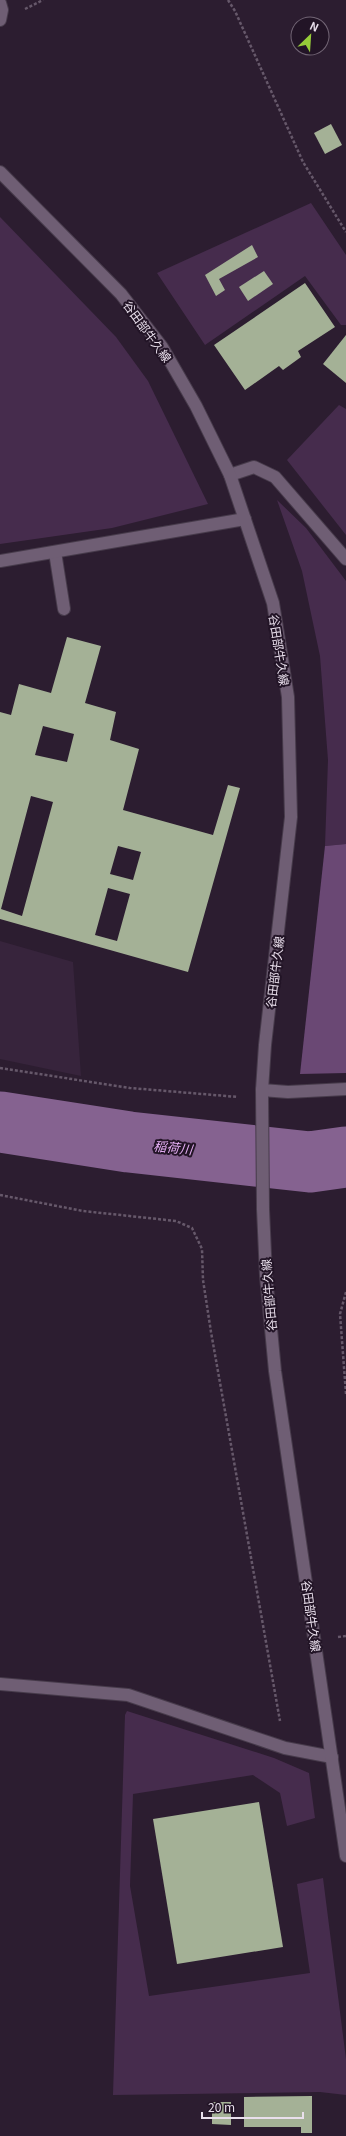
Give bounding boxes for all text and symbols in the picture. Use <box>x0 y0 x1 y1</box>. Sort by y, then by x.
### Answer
north arrow <box>290 16 330 56</box>
text: N <box>308 17 322 35</box>
street label: 谷田部牛久線 <box>120 297 176 365</box>
street label: 谷田部牛久線 <box>266 613 294 687</box>
street label: 谷田部牛久線 <box>261 935 287 1009</box>
water label: 稲荷川 <box>153 1136 195 1159</box>
street label: 谷田部牛久線 <box>256 1258 280 1332</box>
street label: 谷田部牛久線 <box>299 1579 325 1653</box>
scale bar <box>202 2094 303 2120</box>
text: 20 m <box>208 2098 235 2115</box>

